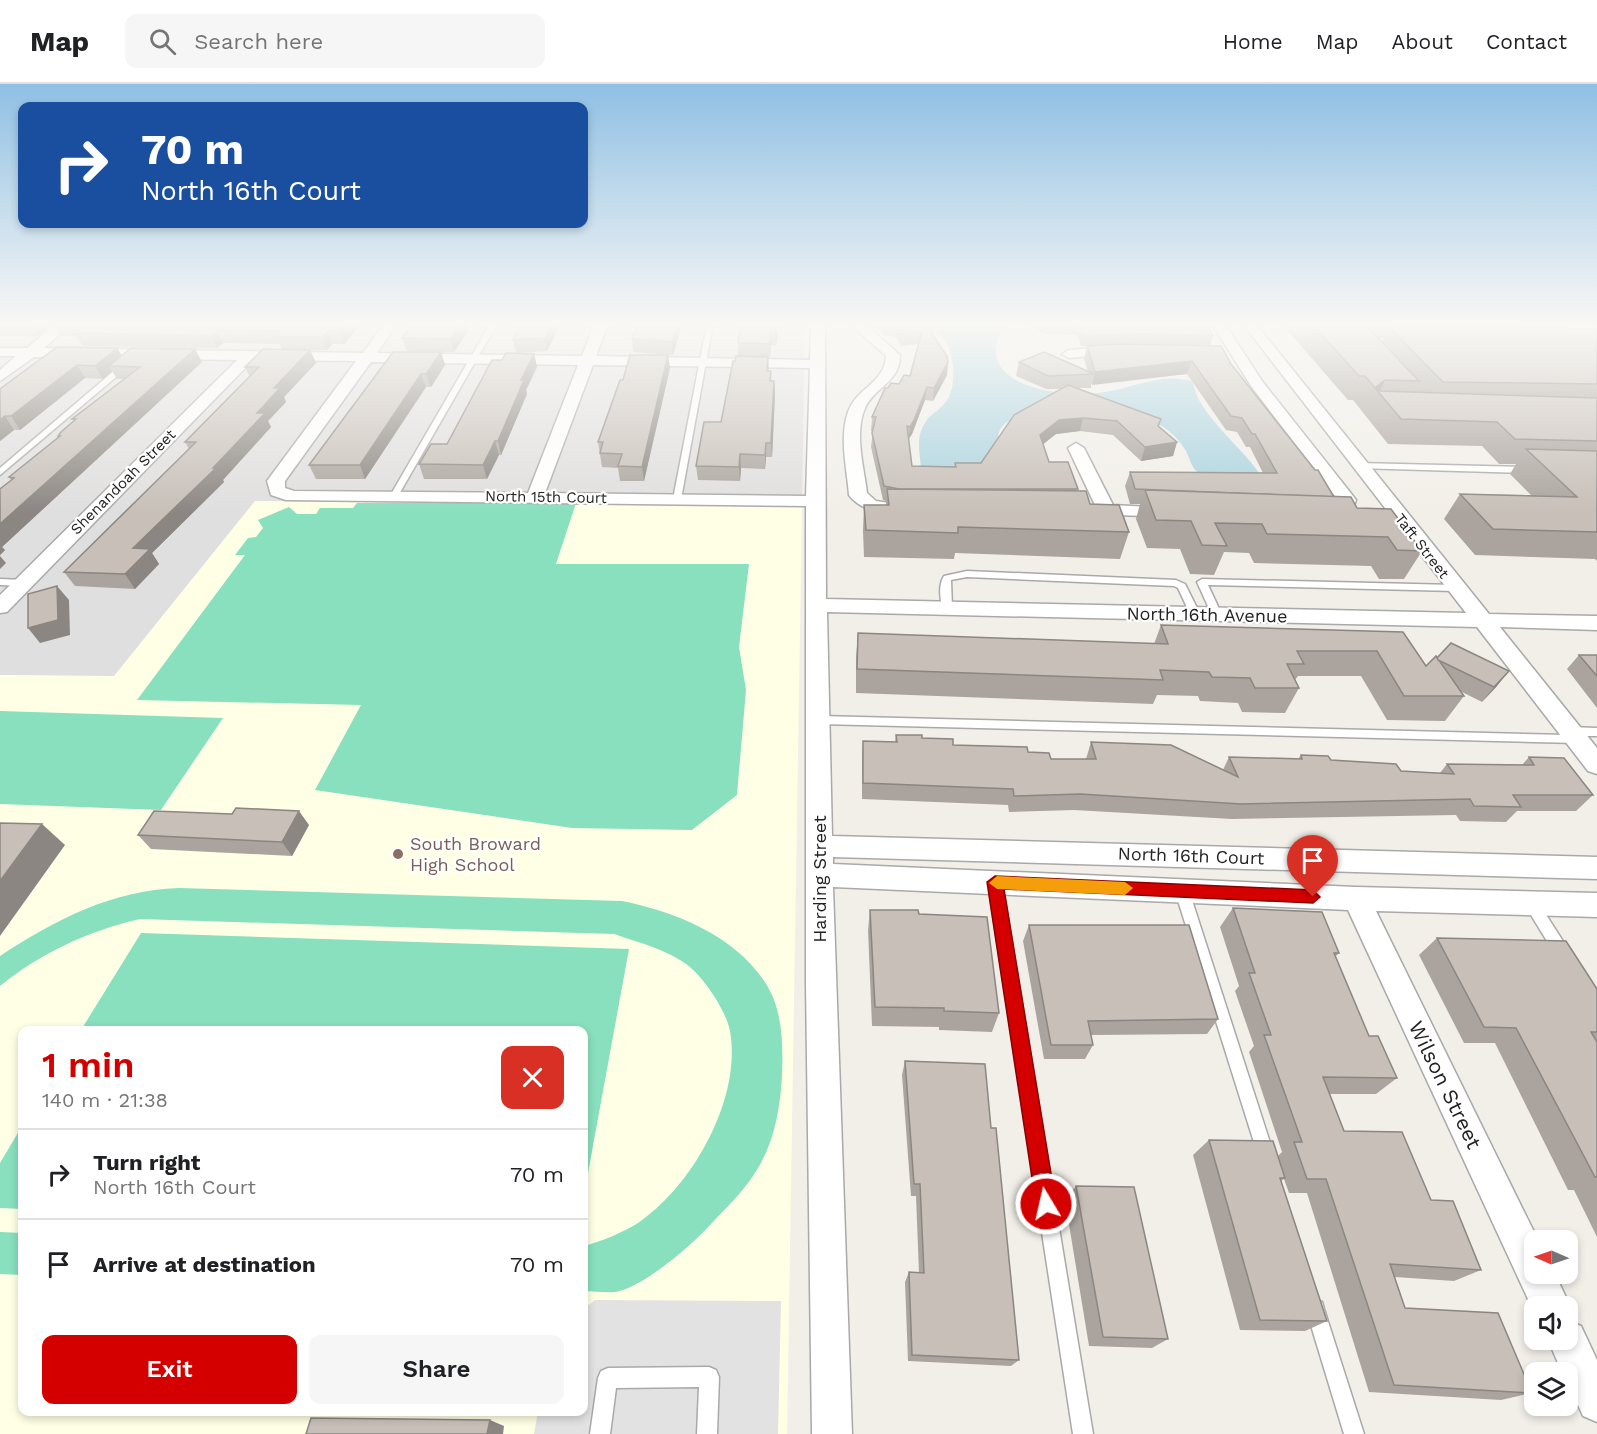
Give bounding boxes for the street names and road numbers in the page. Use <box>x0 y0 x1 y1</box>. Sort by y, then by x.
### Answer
street label: Shenandoah Street <box>67 425 180 538</box>
street label: North 15th Court <box>485 487 608 507</box>
street label: Taft Street <box>1391 510 1453 583</box>
street label: North 16th Avenue <box>1126 603 1288 626</box>
street label: Harding Street <box>809 815 830 943</box>
street label: North 16th Court <box>1117 842 1265 869</box>
street label: Wilson Street <box>1404 1017 1487 1153</box>

